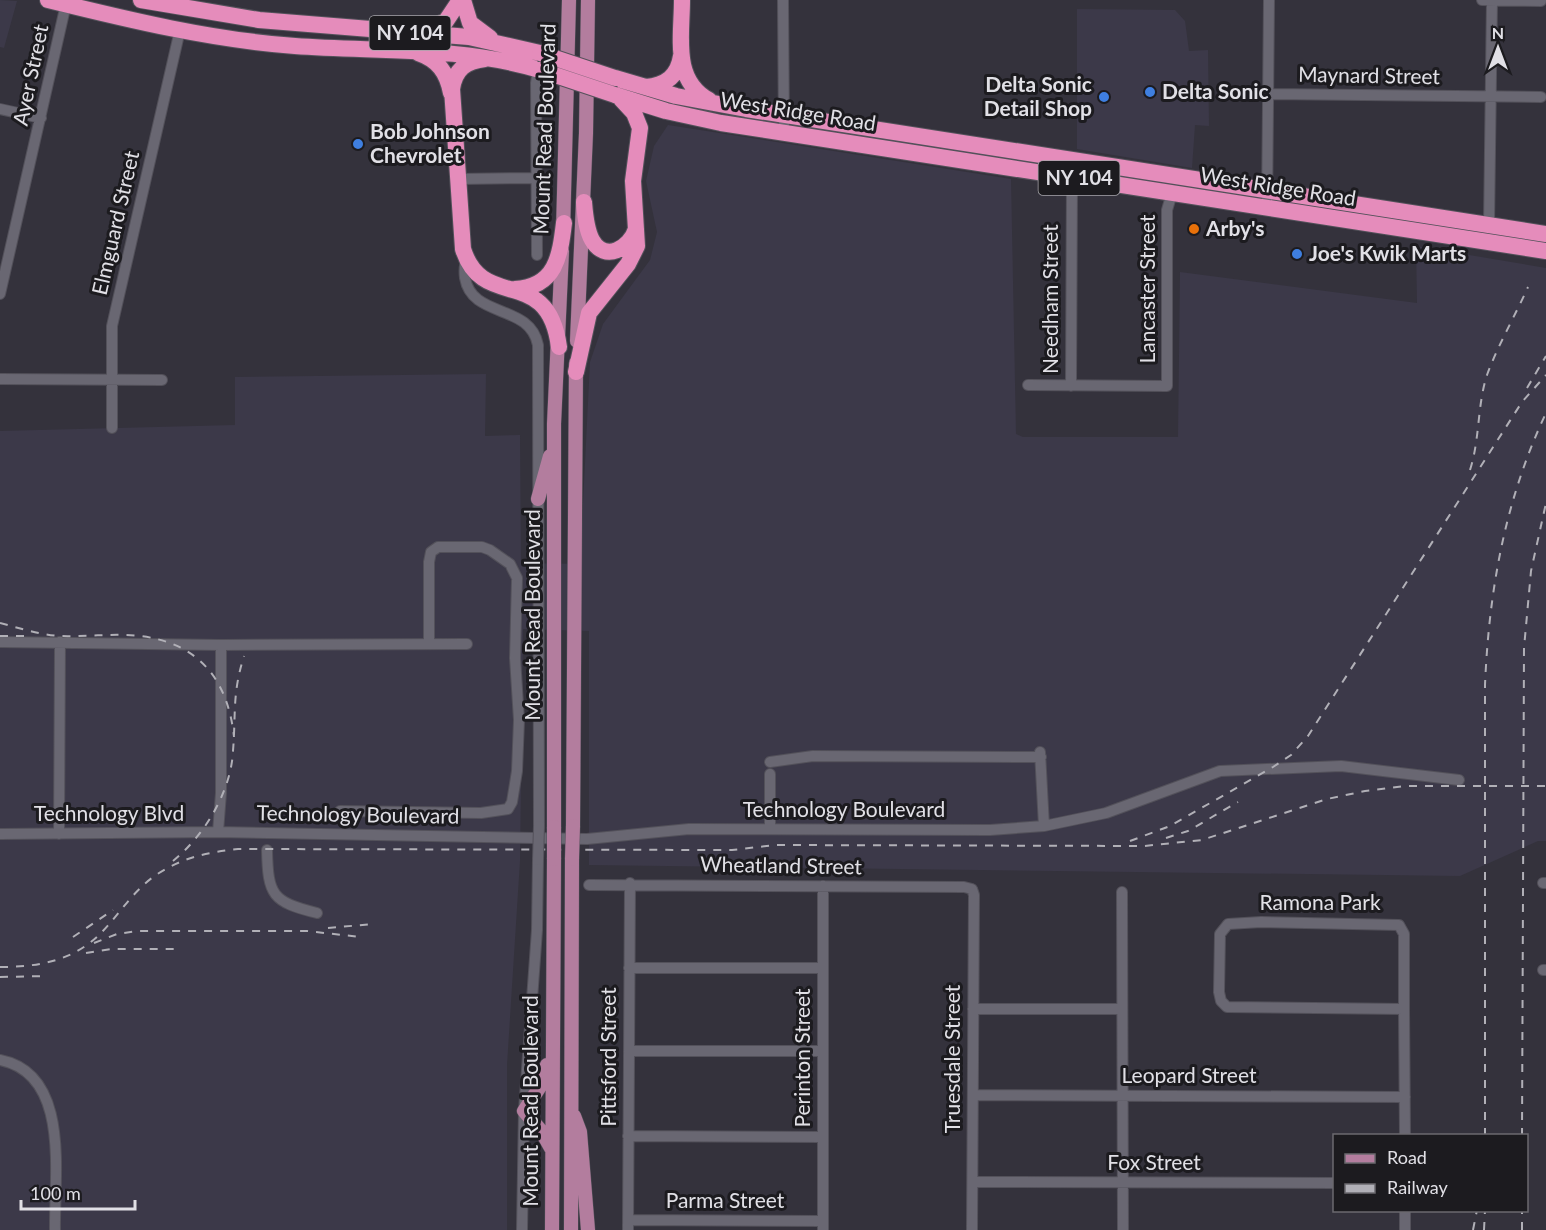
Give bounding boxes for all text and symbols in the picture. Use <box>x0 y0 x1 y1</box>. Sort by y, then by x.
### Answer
road number: NY 104 <box>370 16 450 50</box>
north arrow <box>1468 18 1528 78</box>
street label: Ayer Street <box>7 21 53 128</box>
street label: Mount Read Boulevard <box>527 23 560 235</box>
text: N <box>1492 23 1504 42</box>
street label: Maynard Street <box>1298 61 1441 88</box>
place label: Delta Sonic Detail Shop <box>984 71 1092 120</box>
place label: Delta Sonic <box>1162 78 1269 103</box>
marker: Delta Sonic <box>1143 85 1157 99</box>
street label: West Ridge Road <box>719 86 878 135</box>
marker: Delta Sonic Detail Shop <box>1097 90 1111 104</box>
place label: Bob Johnson Chevrolet <box>370 118 490 167</box>
marker: Bob Johnson Chevrolet <box>351 137 365 151</box>
street label: Elmguard Street <box>86 148 143 297</box>
road number: NY 104 <box>1038 161 1120 195</box>
street label: West Ridge Road <box>1199 161 1358 210</box>
street label: Lancaster Street <box>1134 214 1159 363</box>
place label: Arby's <box>1205 215 1265 240</box>
marker: Arby's <box>1187 222 1201 236</box>
street label: Needham Street <box>1037 224 1062 374</box>
place label: Joe's Kwik Marts <box>1309 240 1466 265</box>
marker: Joe's Kwik Marts <box>1290 247 1304 261</box>
street label: Mount Read Boulevard <box>519 509 544 721</box>
street label: Technology Boulevard <box>743 796 945 821</box>
street label: Technology Boulevard <box>257 799 460 828</box>
street label: Technology Blvd <box>34 800 184 825</box>
street label: Wheatland Street <box>700 851 863 878</box>
street label: Ramona Park <box>1259 889 1381 914</box>
street label: Truesdale Street <box>939 984 964 1133</box>
street label: Pittsford Street <box>595 987 620 1127</box>
street label: Perinton Street <box>789 988 814 1128</box>
street label: Mount Read Boulevard <box>517 995 542 1207</box>
street label: Leopard Street <box>1122 1062 1257 1087</box>
legend <box>1333 1134 1528 1212</box>
text: Road <box>1387 1146 1427 1168</box>
street label: Fox Street <box>1107 1149 1201 1174</box>
scale bar <box>21 1173 135 1211</box>
text: Railway <box>1387 1176 1448 1198</box>
text: 100 m <box>30 1182 81 1204</box>
street label: Parma Street <box>666 1187 785 1212</box>

